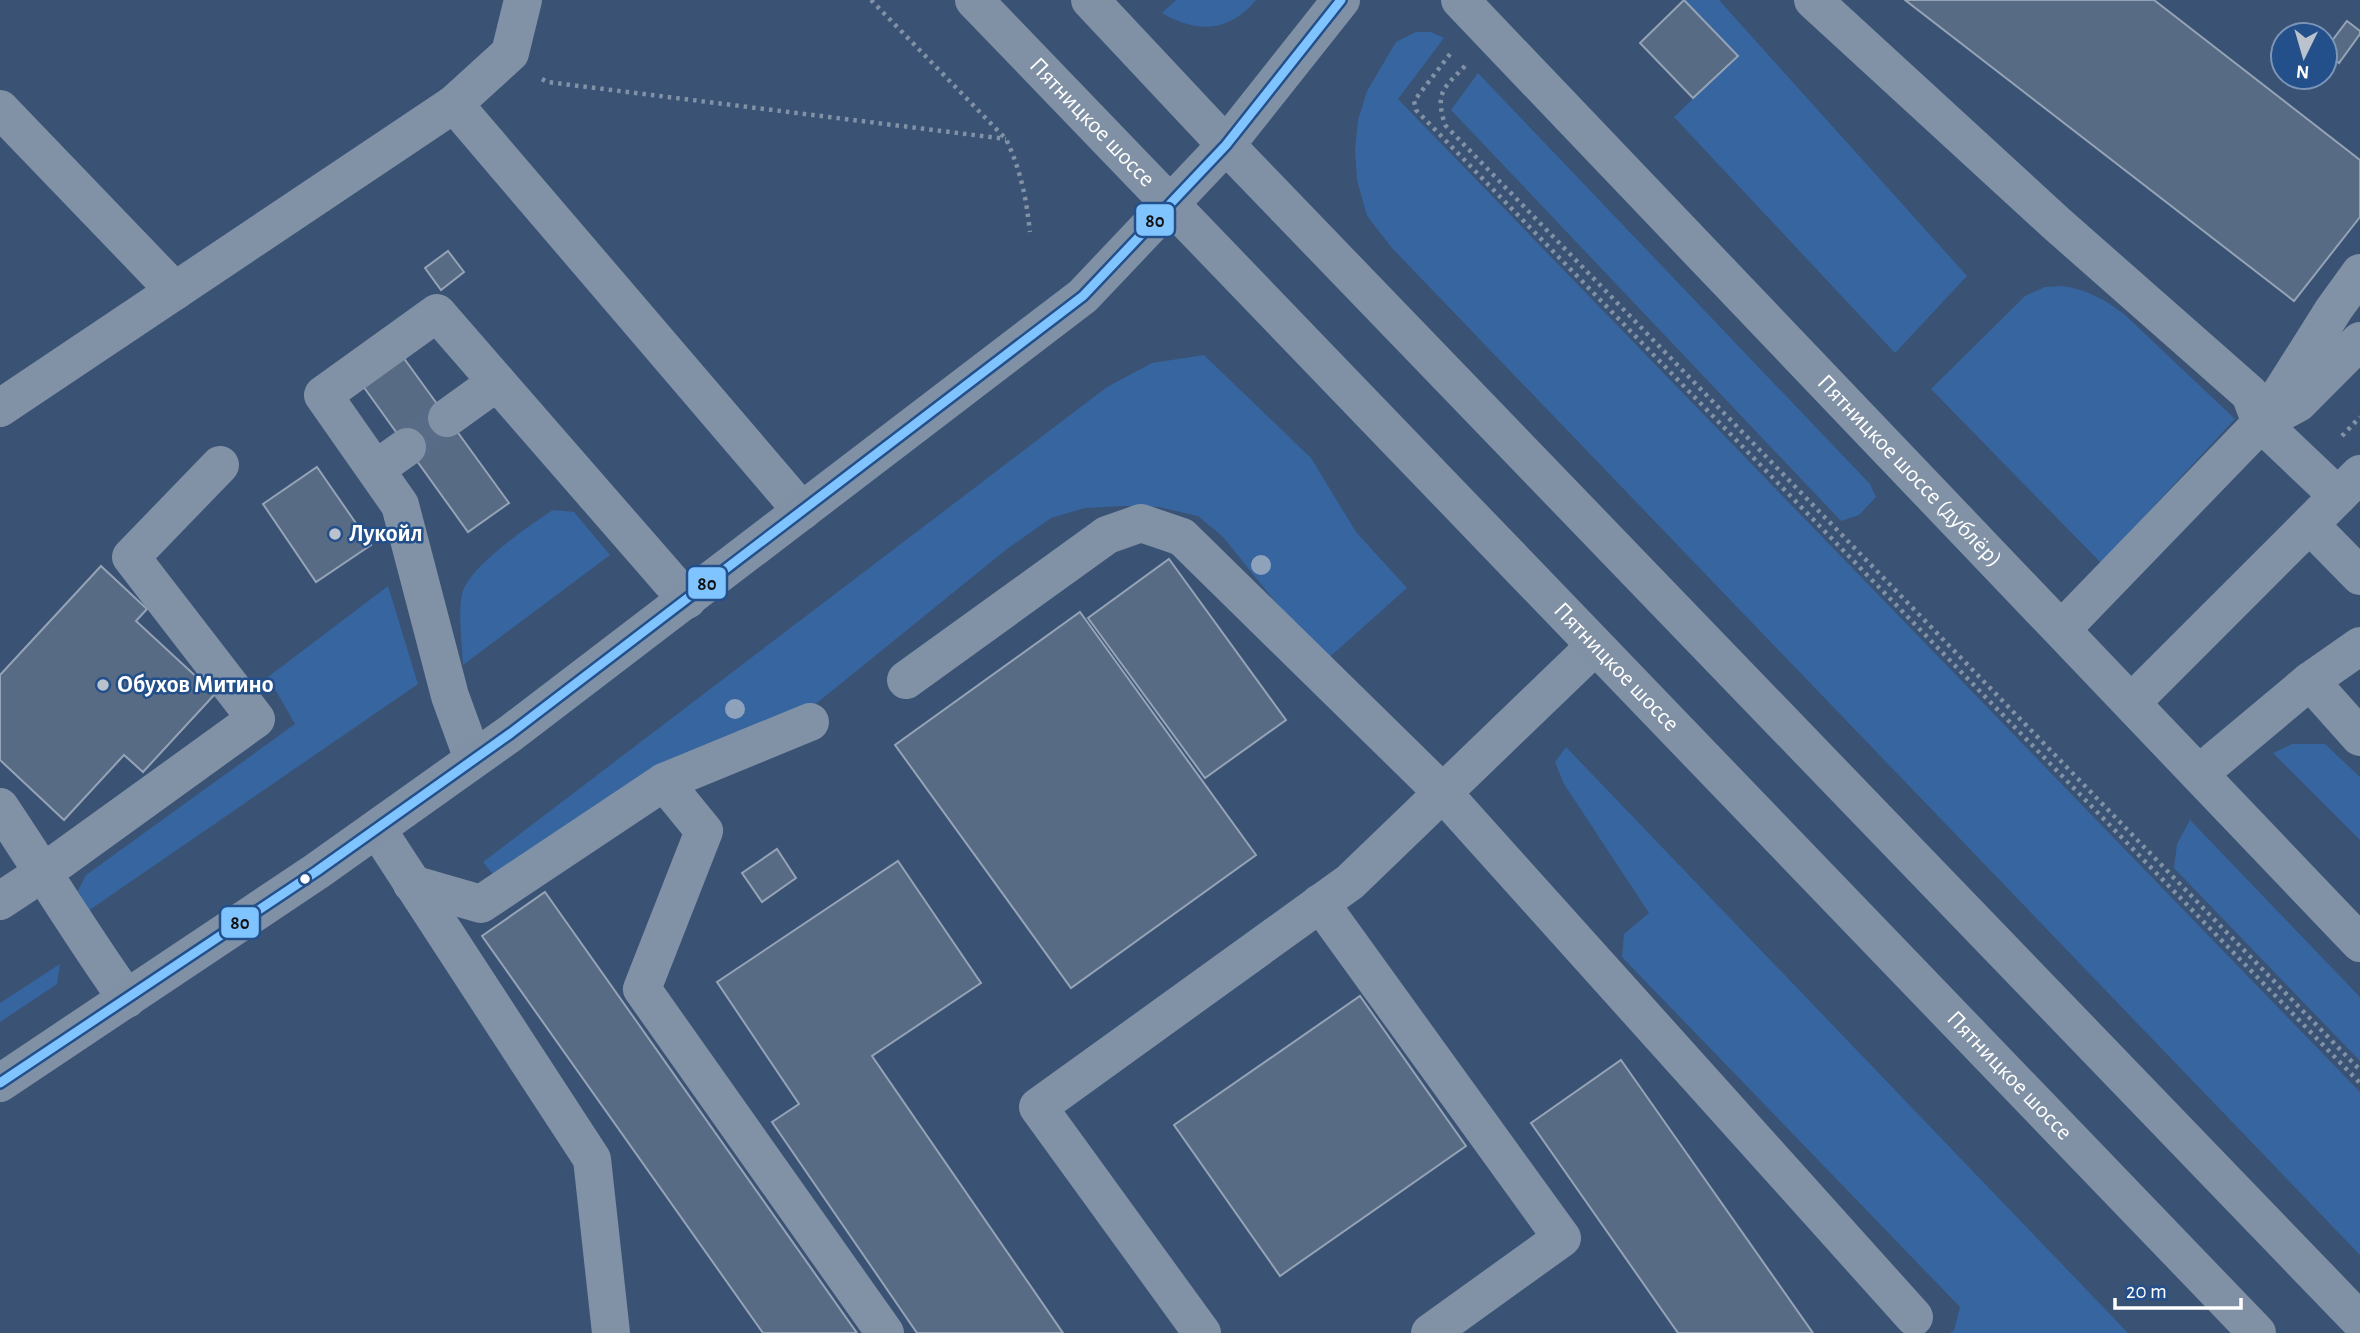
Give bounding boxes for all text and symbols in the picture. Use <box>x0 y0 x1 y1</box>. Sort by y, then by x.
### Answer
north arrow <box>2269 21 2339 91</box>
street label: Пятницкое шоссе <box>1025 53 1159 192</box>
text: N <box>2295 61 2310 81</box>
line badge: 80 <box>1135 203 1175 237</box>
text: 80 <box>1145 212 1165 231</box>
street label: Пятницкое шоссе (дублёр) <box>1812 370 2006 572</box>
place label: Лукойл <box>349 522 423 546</box>
marker: Лукойл <box>327 526 343 542</box>
line badge: 80 <box>687 566 727 600</box>
text: 80 <box>697 575 717 594</box>
street label: Пятницкое шоссе <box>1549 598 1684 737</box>
place label: Обухов Митино <box>117 673 274 697</box>
marker: Обухов Митино <box>95 677 111 693</box>
unlabelled marker <box>298 872 312 886</box>
line badge: 80 <box>220 906 260 939</box>
text: 80 <box>230 914 250 933</box>
street label: Пятницкое шоссе <box>1942 1006 2077 1145</box>
scale bar <box>2115 1266 2241 1310</box>
text: 20 m <box>2126 1281 2167 1302</box>

